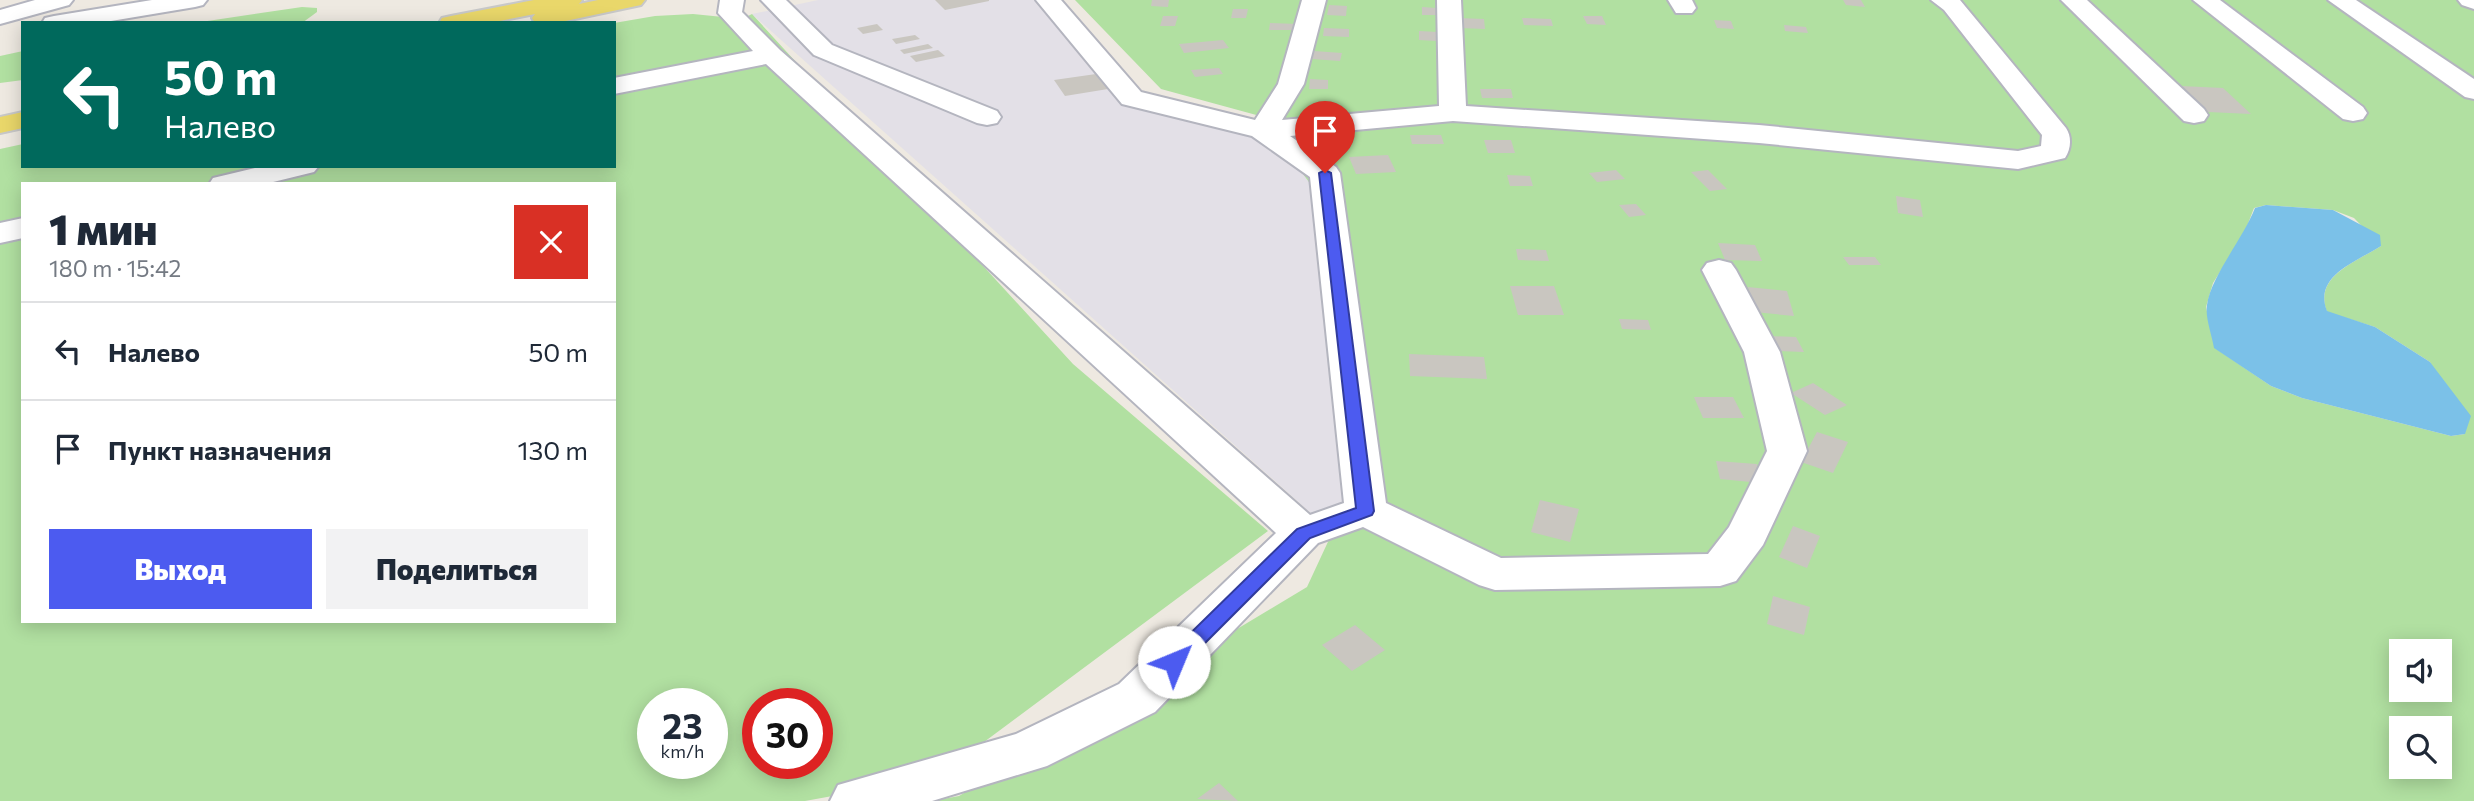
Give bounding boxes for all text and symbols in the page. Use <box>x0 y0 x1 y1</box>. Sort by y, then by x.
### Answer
text: 50 m <box>164 45 277 105</box>
icon: left <box>49 49 140 140</box>
pin <box>1295 101 1355 173</box>
text: Налево <box>164 105 276 145</box>
icon: arrive <box>1306 112 1344 150</box>
text: 1 мин <box>49 202 158 254</box>
button: close <box>514 205 588 279</box>
text: 180 m · 15:42 <box>49 254 181 282</box>
icon: left <box>49 332 87 370</box>
text: Налево <box>108 336 200 367</box>
text: 50 m <box>528 336 588 367</box>
icon: arrive <box>49 430 87 468</box>
text: Пункт назначения <box>108 434 332 465</box>
text: 130 m <box>517 434 588 465</box>
button: Выход <box>49 529 312 609</box>
button: Поделиться <box>326 529 588 609</box>
position arrow <box>1137 625 1211 699</box>
map controls <box>2389 639 2452 779</box>
button: sound <box>2389 639 2452 702</box>
speed limit sign: 30 <box>742 688 833 779</box>
text: 23 <box>662 703 703 746</box>
button: search <box>2389 716 2452 779</box>
text: km/h <box>661 740 704 762</box>

